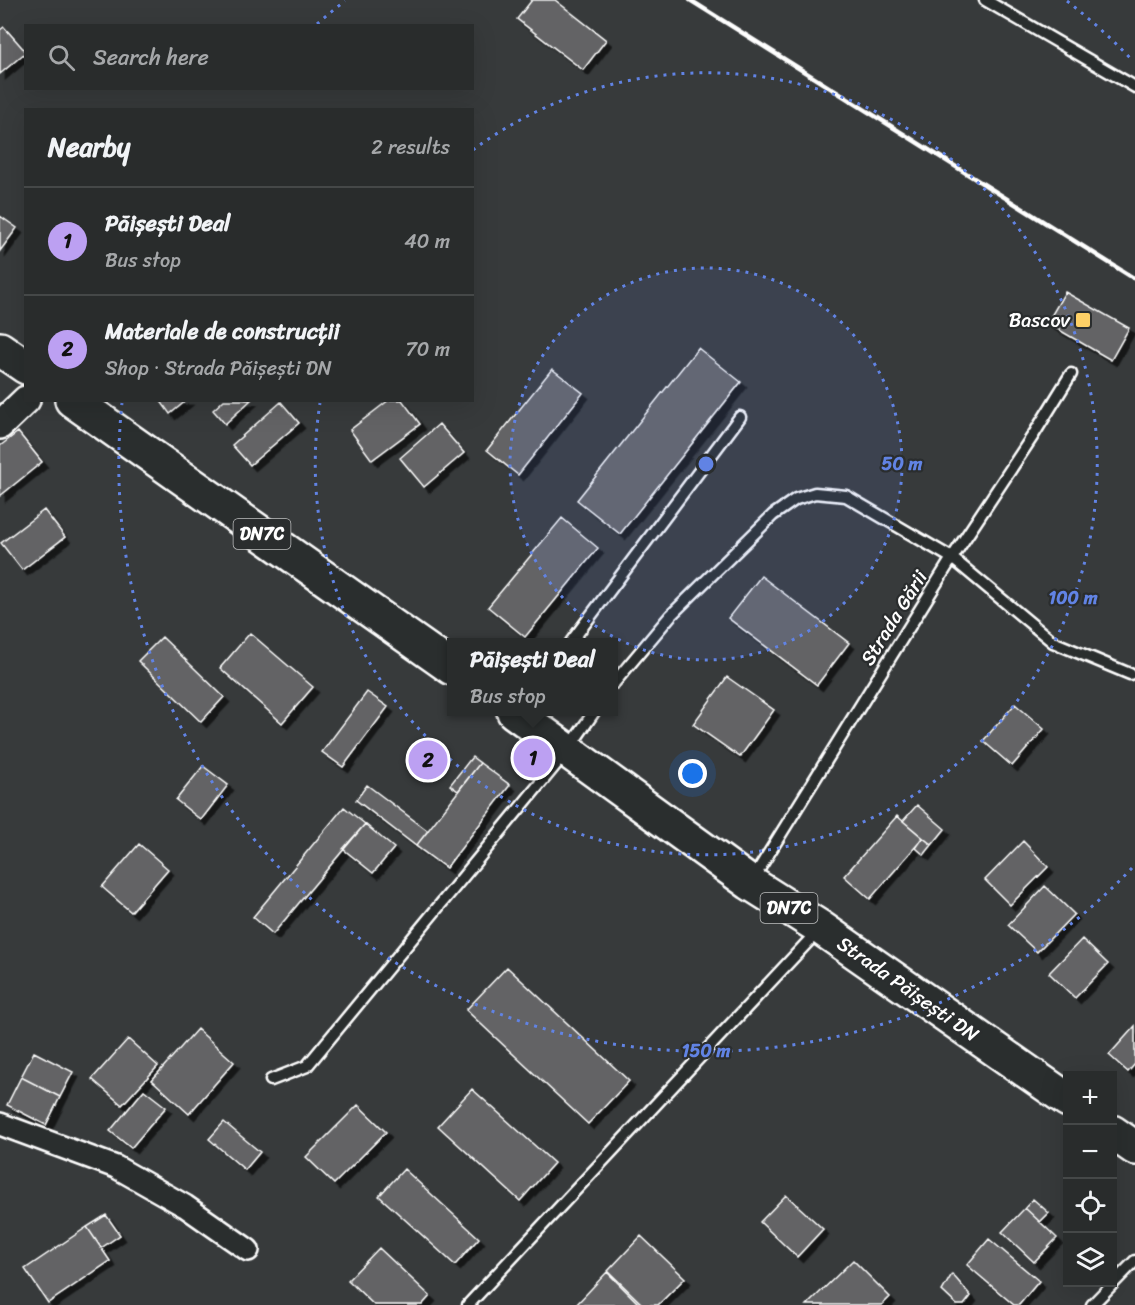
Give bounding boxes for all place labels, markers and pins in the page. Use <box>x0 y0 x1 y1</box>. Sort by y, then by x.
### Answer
place label: Bascov <box>1009 303 1071 338</box>
marker: Bascov <box>1074 311 1092 329</box>
centre of rings <box>696 454 716 474</box>
pin: 1 <box>514 736 552 780</box>
pin: 2 <box>408 738 448 783</box>

